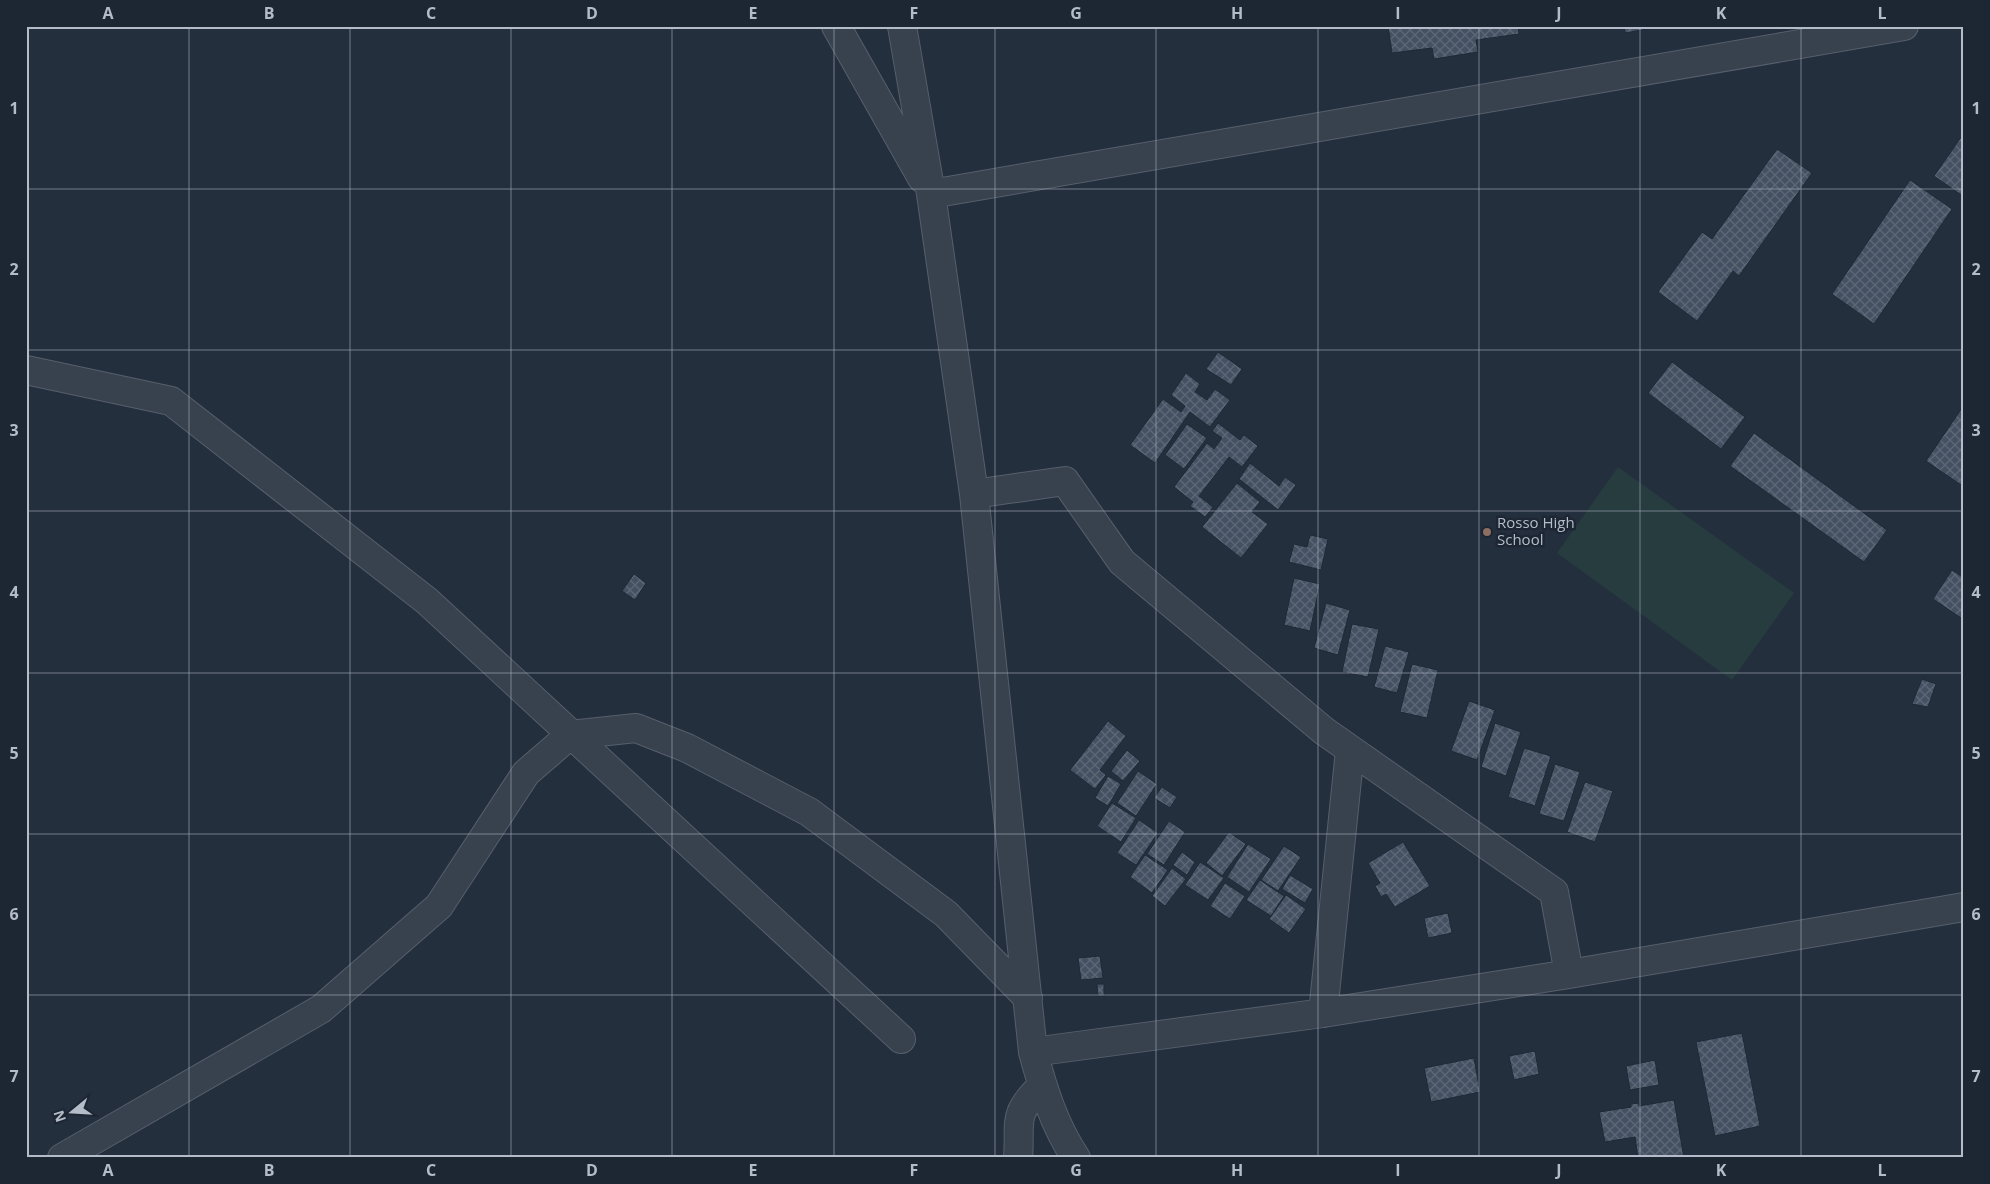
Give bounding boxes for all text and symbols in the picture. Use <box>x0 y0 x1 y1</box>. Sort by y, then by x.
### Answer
text: A <box>102 2 114 24</box>
text: B <box>264 2 274 24</box>
text: C <box>426 2 436 24</box>
text: D <box>586 2 598 24</box>
text: E <box>749 2 758 24</box>
text: F <box>910 2 918 24</box>
text: G <box>1070 2 1082 24</box>
text: H <box>1231 2 1243 24</box>
text: I <box>1395 2 1401 24</box>
text: J <box>1554 2 1562 24</box>
text: K <box>1716 2 1727 24</box>
text: L <box>1877 2 1887 24</box>
text: 1 <box>9 97 19 119</box>
text: 1 <box>1971 97 1981 119</box>
text: 2 <box>9 258 19 280</box>
text: 2 <box>1971 258 1981 280</box>
text: 3 <box>9 419 19 441</box>
text: 3 <box>1971 419 1981 441</box>
place label: Rosso High School <box>1497 512 1575 549</box>
marker: Rosso High School <box>1481 526 1493 538</box>
text: 4 <box>9 581 19 603</box>
text: 4 <box>1971 581 1981 603</box>
text: 5 <box>9 742 19 764</box>
text: 5 <box>1971 742 1981 764</box>
text: 6 <box>9 903 19 925</box>
text: 6 <box>1971 903 1981 925</box>
text: 7 <box>9 1065 19 1087</box>
text: 7 <box>1971 1065 1981 1087</box>
north arrow <box>48 1086 98 1136</box>
text: N <box>48 1108 70 1125</box>
text: A <box>102 1159 114 1181</box>
text: B <box>264 1159 274 1181</box>
text: C <box>426 1159 436 1181</box>
text: D <box>586 1159 598 1181</box>
text: E <box>749 1159 758 1181</box>
text: F <box>910 1159 918 1181</box>
text: G <box>1070 1159 1082 1181</box>
text: H <box>1231 1159 1243 1181</box>
text: I <box>1395 1159 1401 1181</box>
text: J <box>1554 1159 1562 1181</box>
text: K <box>1716 1159 1727 1181</box>
text: L <box>1877 1159 1887 1181</box>

